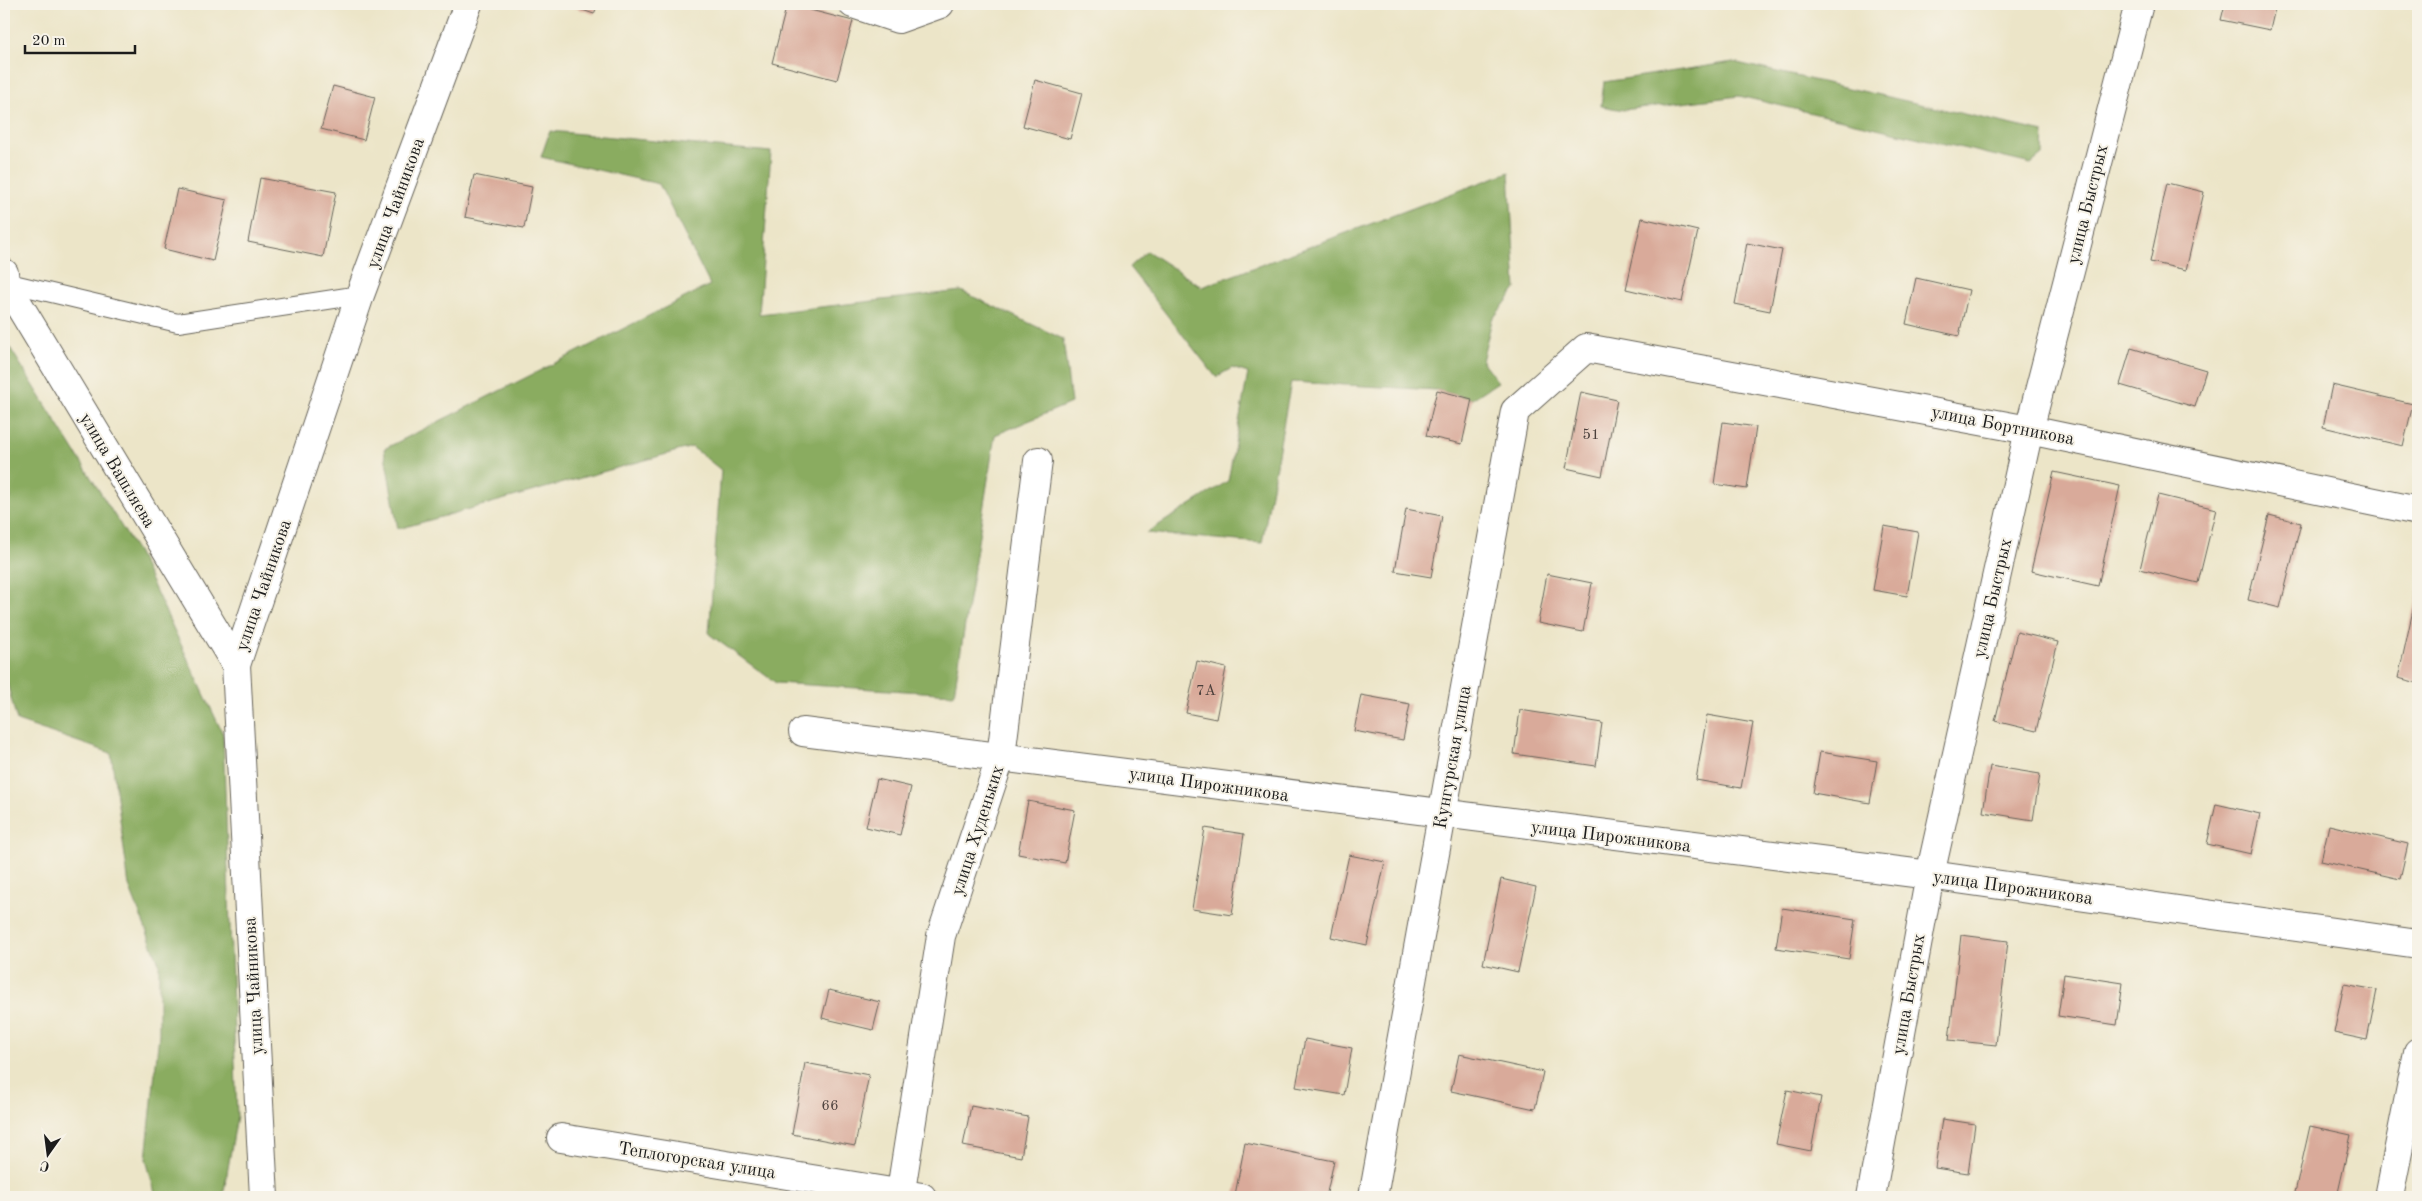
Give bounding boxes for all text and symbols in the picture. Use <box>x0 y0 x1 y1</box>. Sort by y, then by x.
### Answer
scale bar <box>25 22 135 54</box>
text: 20 m <box>32 34 66 49</box>
street label: улица Чайникова <box>364 135 428 271</box>
street label: улица Быстрых <box>2064 143 2112 266</box>
street label: улица Бортникова <box>1930 403 2076 449</box>
street label: улица Вашляева <box>76 410 158 531</box>
house number: 51 <box>1582 428 1600 443</box>
street label: улица Чайникова <box>233 517 295 653</box>
street label: улица Быстрых <box>1970 536 2016 660</box>
house number: 7А <box>1196 684 1217 699</box>
street label: Кунгурская улица <box>1431 684 1474 830</box>
street label: улица Худеньких <box>948 763 1007 898</box>
street label: улица Пирожникова <box>1128 765 1290 805</box>
street label: улица Пирожникова <box>1530 818 1692 856</box>
street label: улица Пирожникова <box>1932 868 2094 908</box>
street label: улица Чайникова <box>241 917 267 1055</box>
street label: улица Быстрых <box>1889 932 1928 1056</box>
house number: 66 <box>821 1099 839 1114</box>
north arrow <box>22 1128 72 1178</box>
street label: Теплогорская улица <box>617 1140 777 1182</box>
text: С <box>39 1158 51 1174</box>

